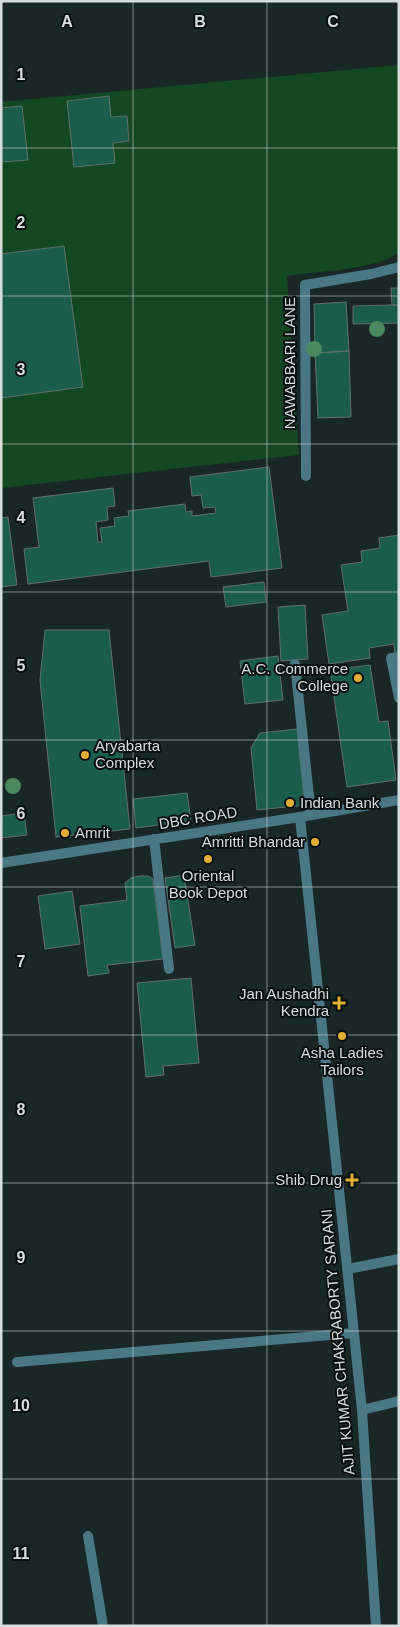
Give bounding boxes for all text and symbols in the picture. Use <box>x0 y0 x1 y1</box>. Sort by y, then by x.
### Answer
text: A <box>61 13 73 30</box>
text: B <box>194 13 206 30</box>
text: C <box>327 13 339 30</box>
text: 1 <box>17 66 26 83</box>
text: 2 <box>17 214 26 231</box>
street label: NAWABBARI LANE <box>281 297 298 429</box>
text: 3 <box>17 361 26 378</box>
text: 4 <box>17 509 26 526</box>
text: 5 <box>17 657 26 674</box>
place label: A.C. Commerce College <box>241 660 348 694</box>
marker: A.C. Commerce College <box>352 672 364 684</box>
place label: Aryabarta Complex <box>95 737 161 771</box>
marker: Aryabarta Complex <box>79 749 91 761</box>
place label: Indian Bank <box>300 794 380 811</box>
marker: Indian Bank <box>284 797 296 809</box>
street label: DBC ROAD <box>157 803 239 832</box>
text: 6 <box>17 805 26 822</box>
place label: Amrit <box>75 824 111 841</box>
marker: Amrit <box>59 827 71 839</box>
place label: Amritti Bhandar <box>202 833 305 850</box>
marker: Amritti Bhandar <box>309 836 321 848</box>
marker: Oriental Book Depot <box>202 853 214 865</box>
place label: Oriental Book Depot <box>169 867 248 901</box>
text: 7 <box>17 953 26 970</box>
place label: Jan Aushadhi Kendra <box>239 985 330 1019</box>
marker: Jan Aushadhi Kendra <box>333 997 345 1009</box>
marker: Asha Ladies Tailors <box>336 1030 348 1042</box>
place label: Asha Ladies Tailors <box>301 1044 383 1078</box>
text: 8 <box>17 1101 26 1118</box>
place label: Shib Drug <box>275 1171 342 1188</box>
marker: Shib Drug <box>346 1174 358 1186</box>
street label: AJIT KUMAR CHAKRABORTY SARANI <box>317 1208 358 1476</box>
text: 9 <box>17 1249 26 1266</box>
text: 10 <box>12 1397 30 1414</box>
text: 11 <box>13 1545 30 1562</box>

